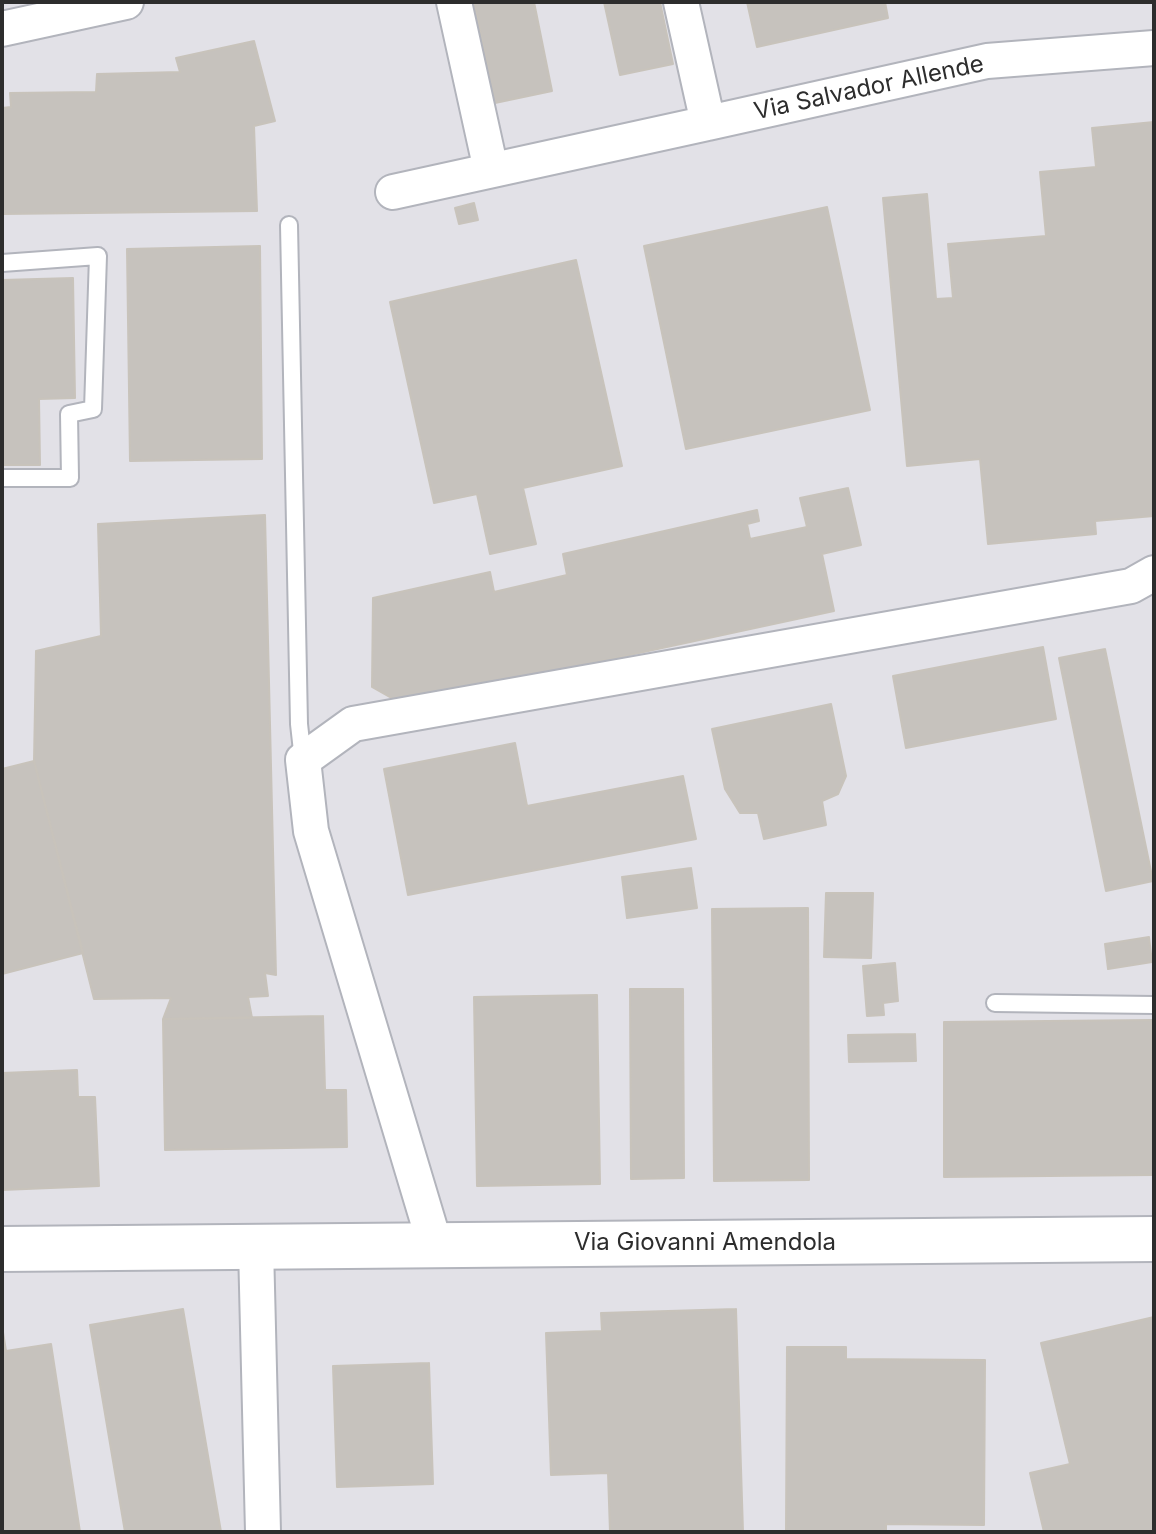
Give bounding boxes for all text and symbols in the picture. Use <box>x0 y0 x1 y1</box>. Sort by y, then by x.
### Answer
street label: Via Salvador Allende <box>751 50 987 126</box>
street label: Via Giovanni Amendola <box>574 1229 836 1257</box>

